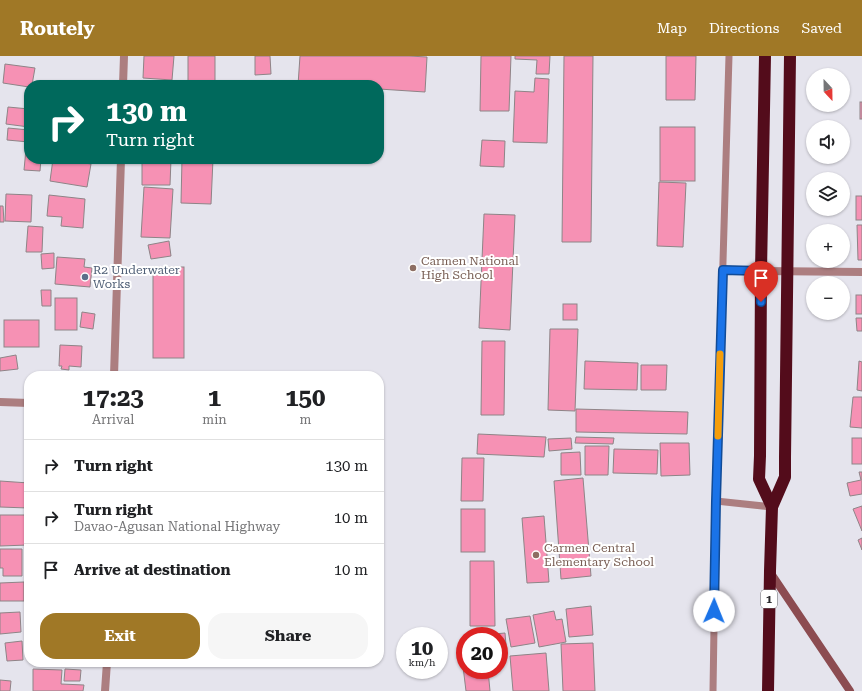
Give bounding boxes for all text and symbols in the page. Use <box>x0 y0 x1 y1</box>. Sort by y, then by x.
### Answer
text: Routely <box>20 17 95 40</box>
text: Map <box>657 20 687 36</box>
text: Directions <box>709 20 779 36</box>
text: Saved <box>801 20 842 36</box>
north arrow <box>806 68 850 112</box>
map controls <box>806 68 850 320</box>
text: 130 m <box>106 95 187 128</box>
icon: right <box>40 96 92 148</box>
button: sound <box>806 120 850 164</box>
text: Turn right <box>106 129 194 150</box>
button: layers <box>806 172 850 216</box>
button: + <box>806 224 850 268</box>
place label: Carmen National High School <box>421 254 519 282</box>
pin <box>744 261 778 302</box>
place label: R2 Underwater Works <box>93 263 180 291</box>
marker: Carmen National High School <box>408 263 418 273</box>
icon: arrive <box>750 267 772 289</box>
marker: R2 Underwater Works <box>80 272 90 282</box>
button: − <box>806 276 850 320</box>
text: 17:23 <box>83 384 144 412</box>
text: 1 <box>208 384 221 412</box>
text: 150 <box>285 384 326 412</box>
text: Arrival <box>92 412 134 427</box>
text: min <box>202 412 227 427</box>
text: m <box>299 412 311 427</box>
icon: right <box>40 455 62 477</box>
text: Turn right <box>74 457 153 475</box>
text: 130 m <box>325 457 368 475</box>
text: Turn right <box>74 501 153 519</box>
icon: right <box>40 507 62 529</box>
text: 10 m <box>334 509 368 527</box>
text: Davao-Agusan National Highway <box>74 519 280 534</box>
place label: Carmen Central Elementary School <box>544 541 654 569</box>
marker: Carmen Central Elementary School <box>531 550 541 560</box>
icon: arrive <box>40 559 62 581</box>
text: Arrive at destination <box>74 561 230 579</box>
text: 10 m <box>334 561 368 579</box>
position arrow <box>693 590 735 632</box>
road number: 1 <box>761 590 777 608</box>
button: Exit <box>40 613 200 659</box>
button: Share <box>208 613 368 659</box>
speed limit sign: 20 <box>456 627 508 679</box>
text: 10 <box>411 636 433 660</box>
text: km/h <box>409 657 435 668</box>

